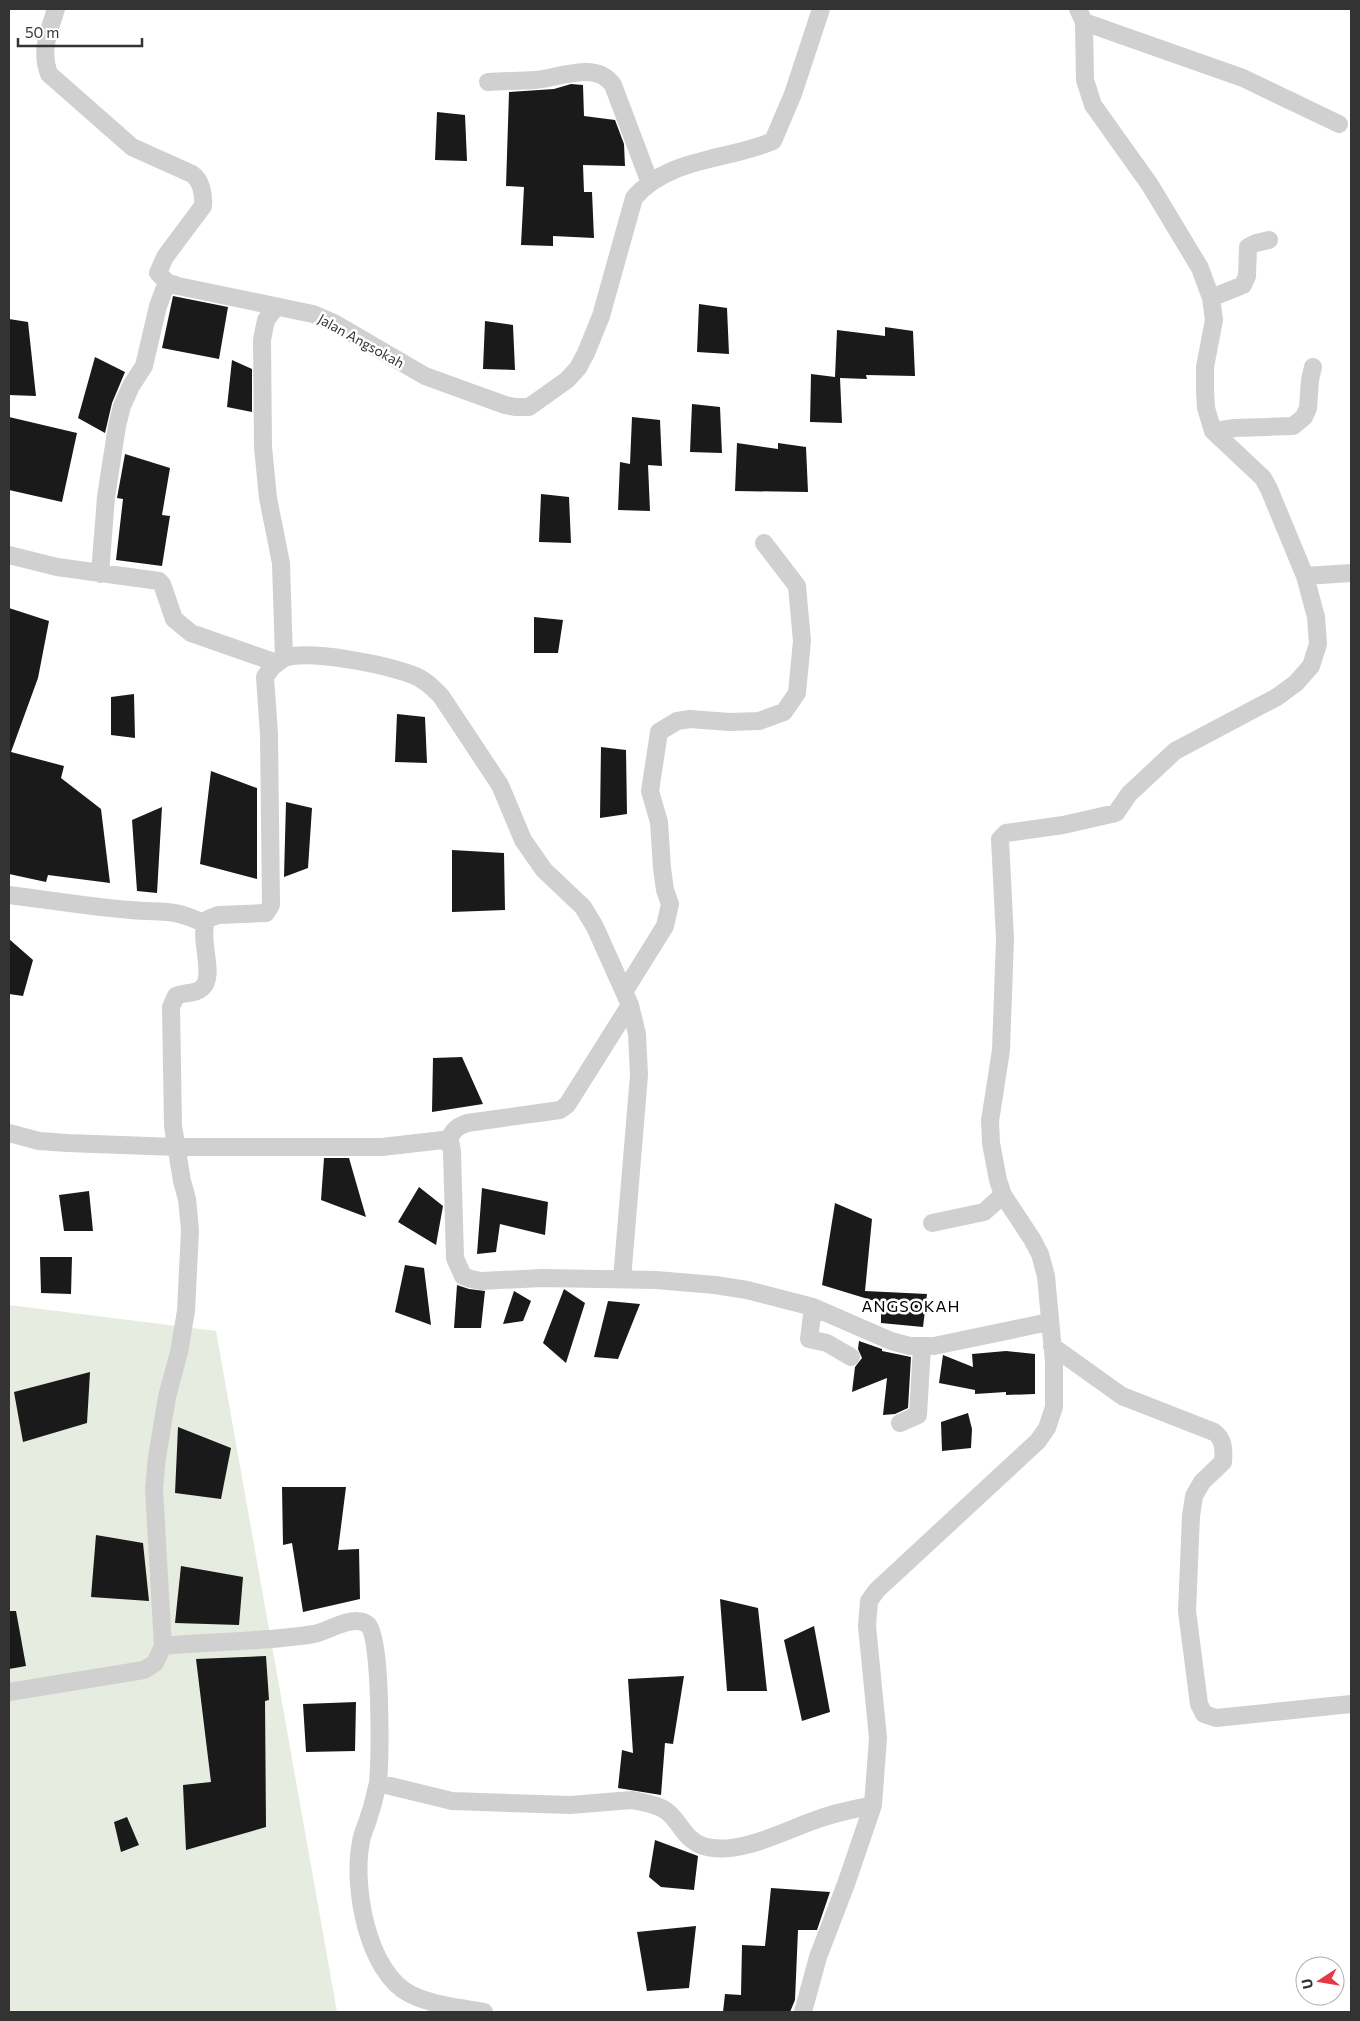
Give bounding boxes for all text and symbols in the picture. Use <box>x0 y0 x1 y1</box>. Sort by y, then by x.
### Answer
scale bar <box>18 15 141 47</box>
text: 50 m <box>25 23 59 41</box>
street label: Jalan Angsokah <box>315 310 407 371</box>
district label: ANGSOKAH <box>861 1296 961 1315</box>
north arrow <box>1295 1956 1345 2006</box>
text: U <box>1297 1977 1316 1991</box>

